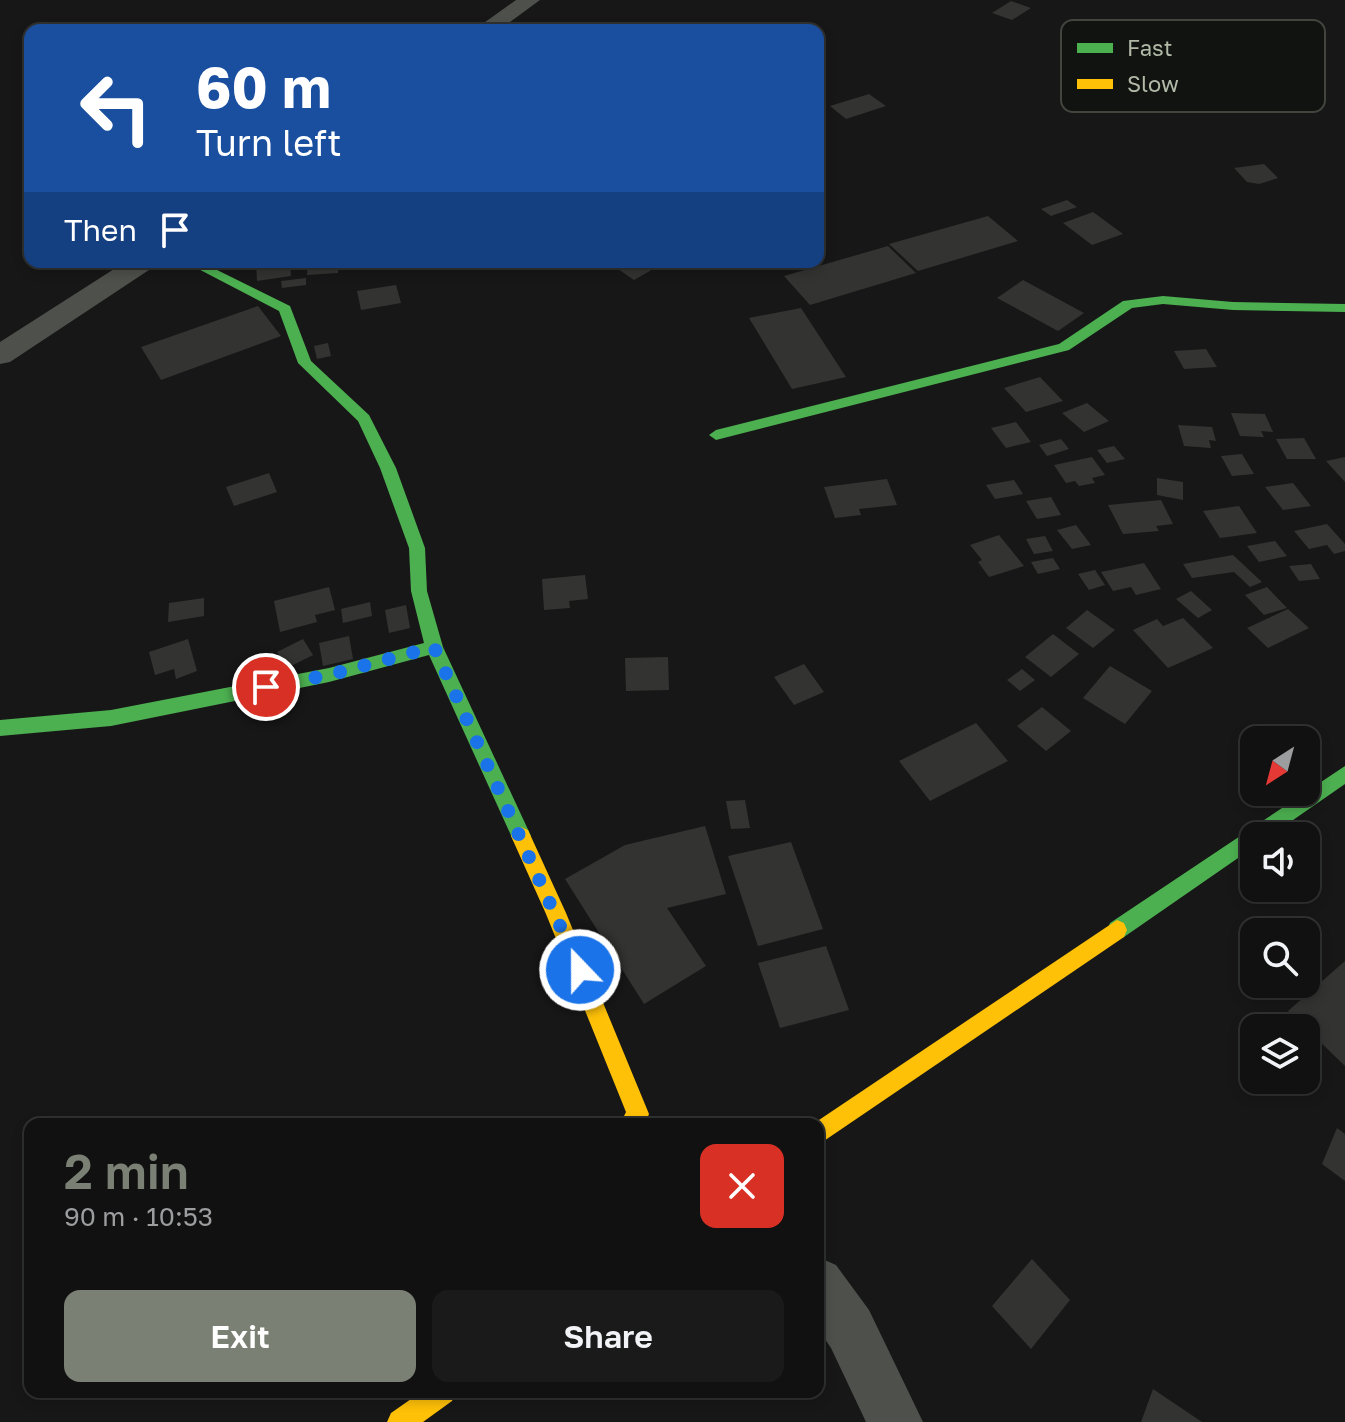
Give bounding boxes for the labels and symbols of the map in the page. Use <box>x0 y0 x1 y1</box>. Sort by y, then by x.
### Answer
legend <box>1061 20 1325 112</box>
text: Fast <box>1127 34 1173 61</box>
text: Slow <box>1127 70 1179 97</box>
pin <box>232 653 300 721</box>
north arrow <box>1240 726 1320 806</box>
position arrow <box>538 928 622 1012</box>

